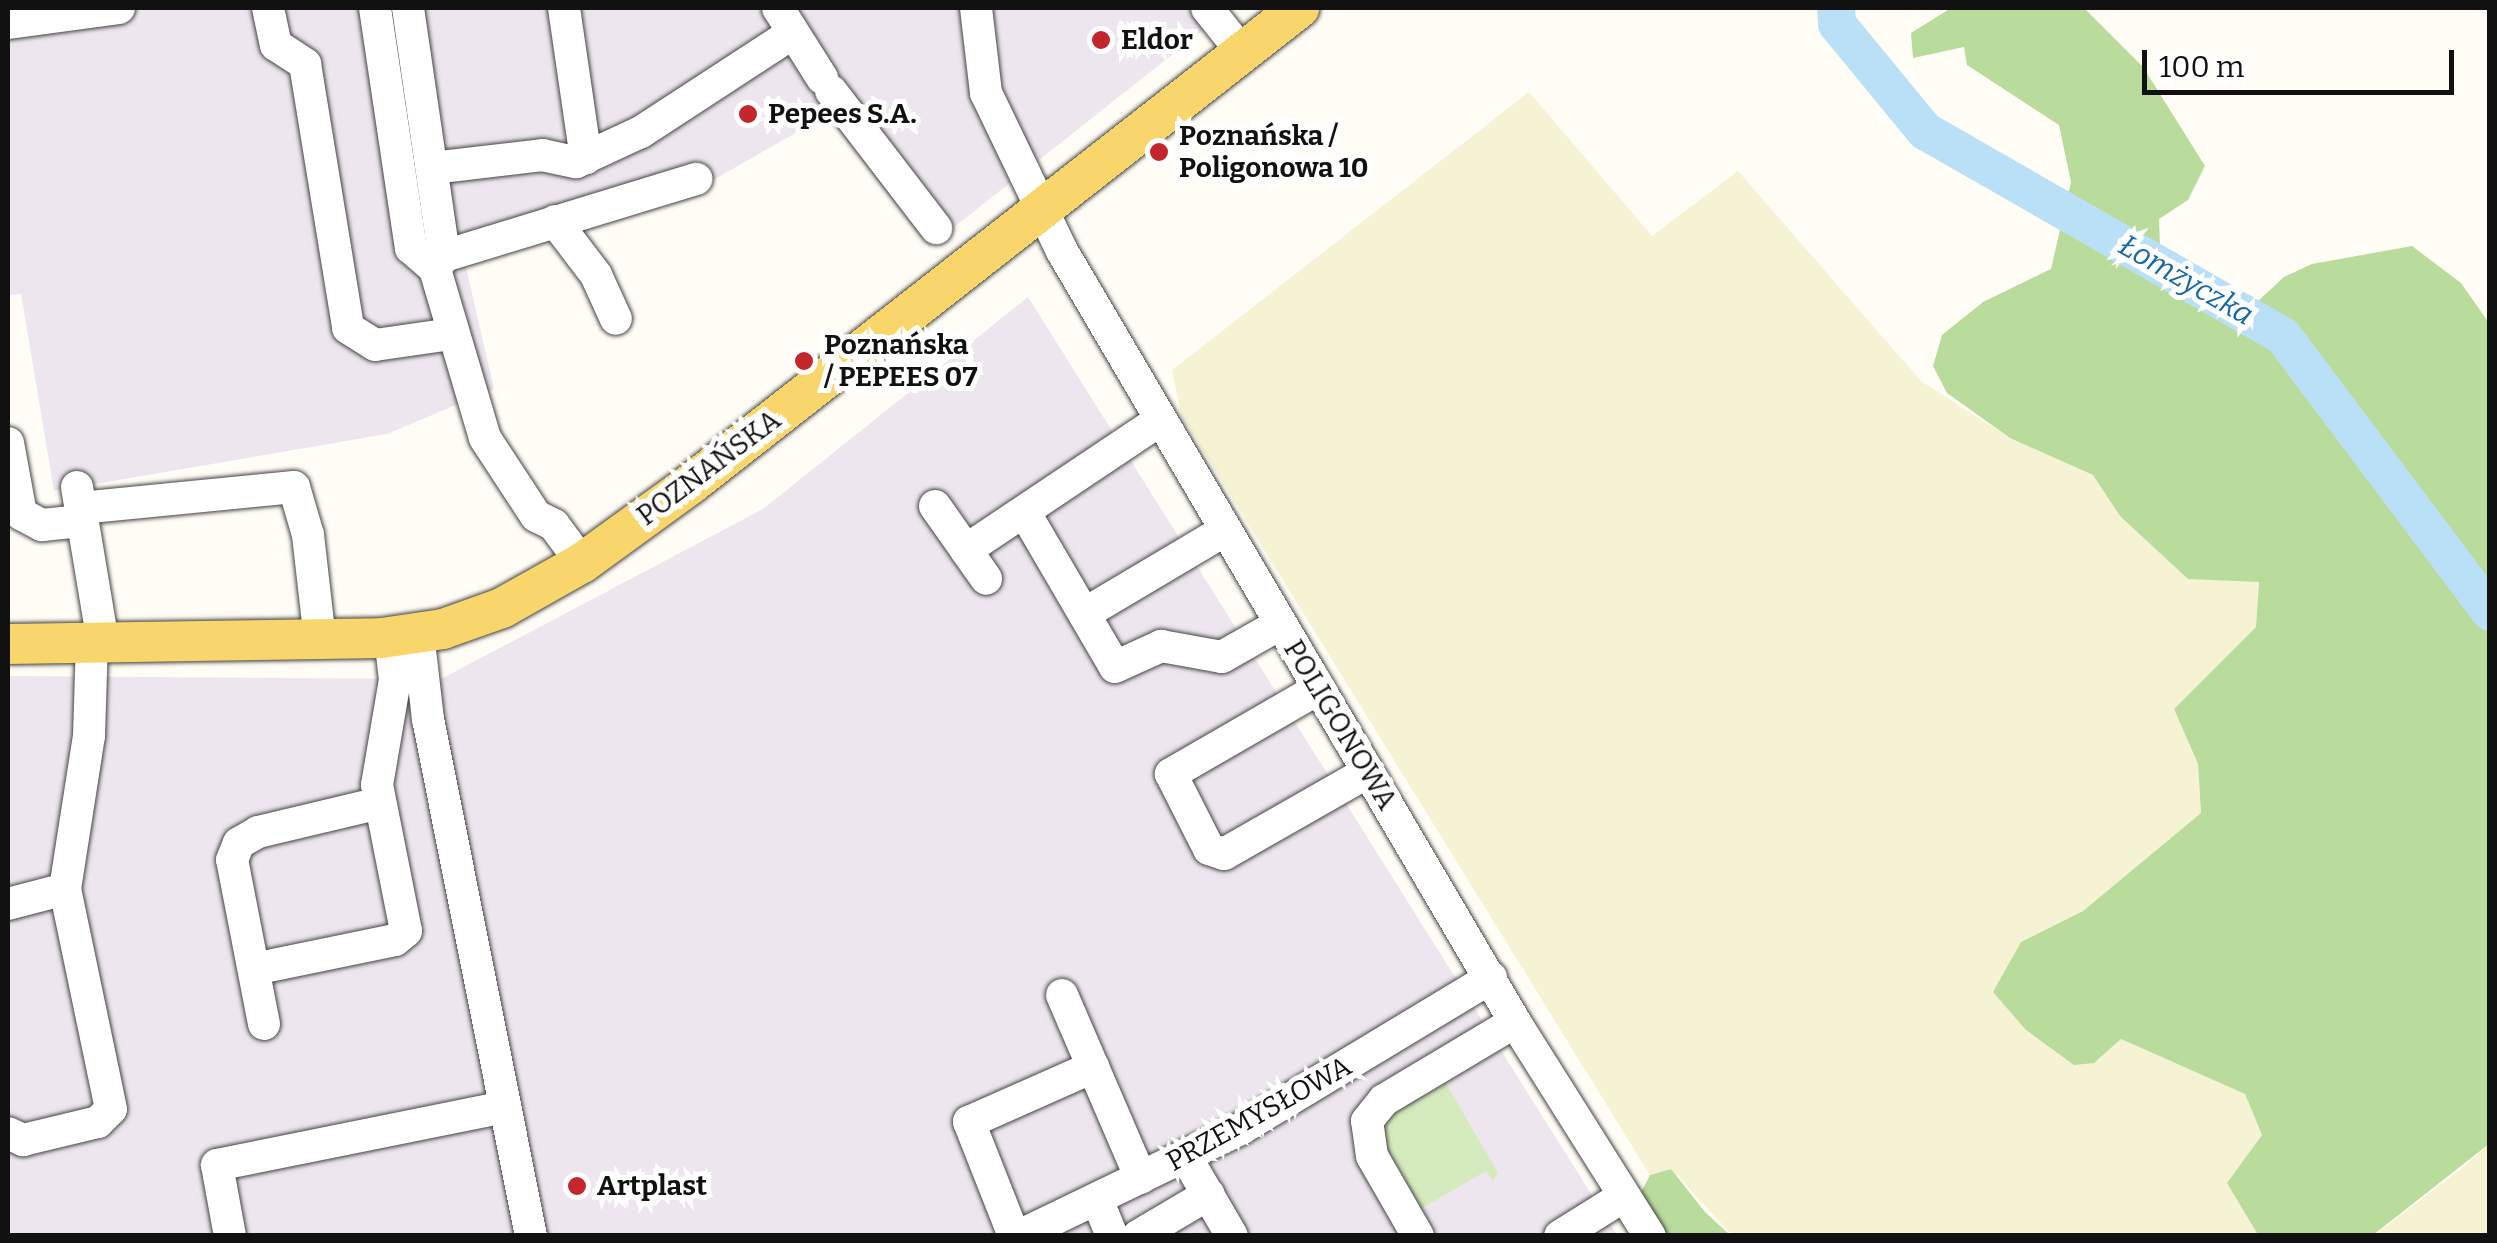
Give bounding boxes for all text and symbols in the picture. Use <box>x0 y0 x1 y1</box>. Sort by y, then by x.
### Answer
place label: Eldor <box>1121 23 1193 57</box>
marker: Eldor <box>1090 29 1112 51</box>
scale bar <box>2147 30 2460 92</box>
text: 100 m <box>2159 49 2244 85</box>
place label: Pepees S.A. <box>768 97 917 131</box>
marker: Pepees S.A. <box>737 103 759 125</box>
place label: Poznańska / Poligonowa 10 <box>1179 119 1369 185</box>
marker: Poznańska / Poligonowa 10 <box>1148 141 1170 163</box>
water label: Łomżyczka <box>2112 227 2260 333</box>
place label: Poznańska / PEPEES 07 <box>824 328 977 394</box>
marker: Poznańska / PEPEES 07 <box>793 350 815 372</box>
street label: POZNAŃSKA <box>631 403 787 533</box>
street label: POLIGONOWA <box>1276 634 1404 816</box>
street label: PRZEMYSŁOWA <box>1161 1049 1357 1179</box>
place label: Artplast <box>597 1169 707 1203</box>
marker: Artplast <box>566 1175 588 1197</box>

